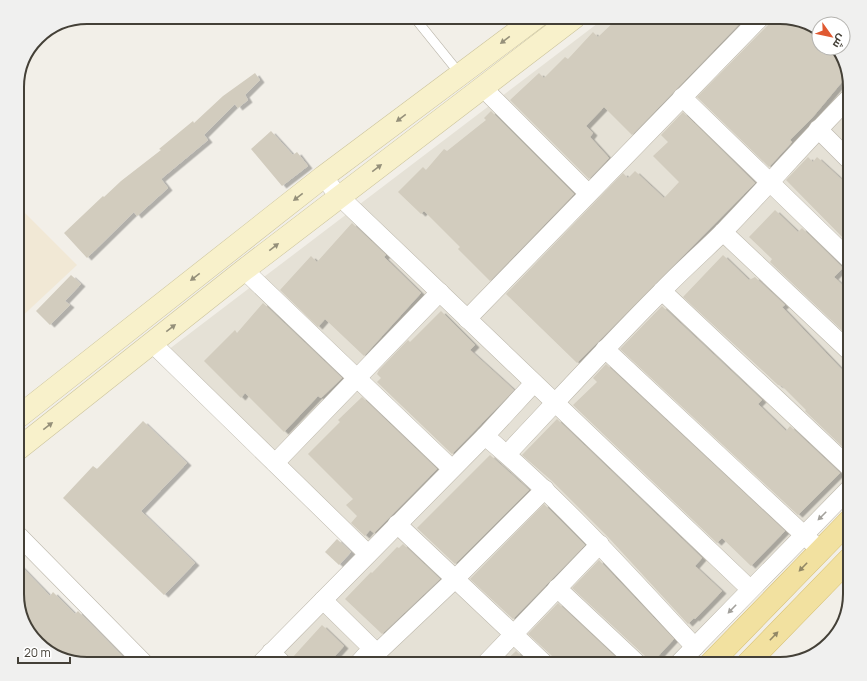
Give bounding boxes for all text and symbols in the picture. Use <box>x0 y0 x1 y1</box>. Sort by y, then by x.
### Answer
north arrow <box>811 16 851 56</box>
text: ش <box>830 32 850 52</box>
one-way arrow <box>500 36 511 45</box>
one-way arrow <box>396 114 407 123</box>
one-way arrow <box>371 164 382 172</box>
one-way arrow <box>292 192 303 201</box>
one-way arrow <box>268 243 279 251</box>
one-way arrow <box>190 273 201 282</box>
one-way arrow <box>166 323 177 332</box>
one-way arrow <box>42 421 53 430</box>
one-way arrow <box>817 511 827 521</box>
one-way arrow <box>798 562 808 572</box>
one-way arrow <box>727 604 736 614</box>
one-way arrow <box>769 631 779 641</box>
scale bar <box>18 639 70 665</box>
text: 20 m <box>24 644 51 661</box>

